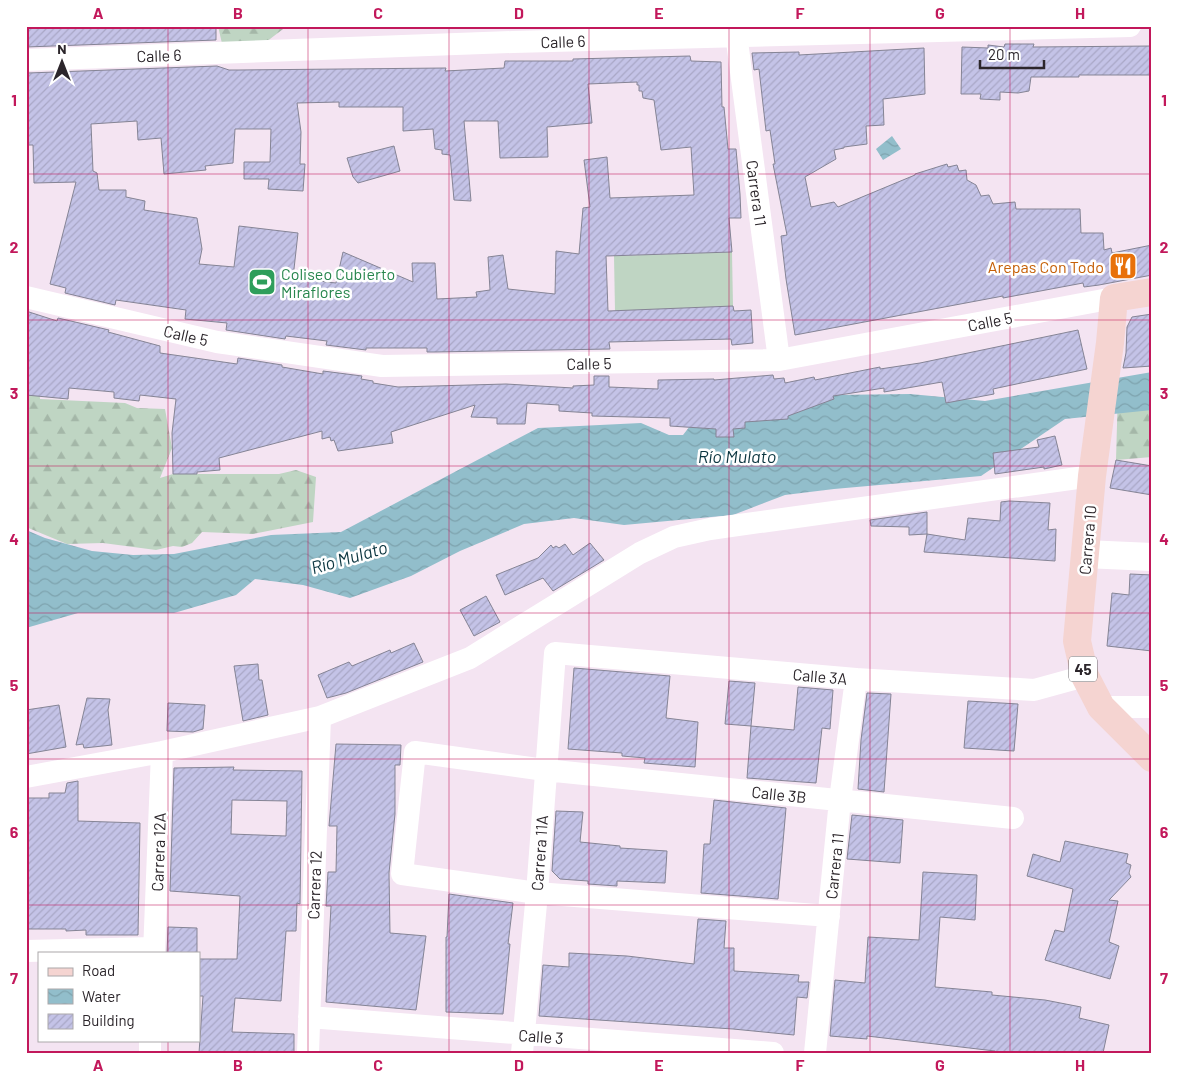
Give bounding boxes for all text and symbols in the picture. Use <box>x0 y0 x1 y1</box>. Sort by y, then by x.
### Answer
text: A <box>93 3 104 22</box>
text: B <box>233 3 243 22</box>
text: C <box>373 3 383 22</box>
text: D <box>514 3 524 22</box>
text: E <box>654 3 664 22</box>
text: F <box>796 3 805 22</box>
text: G <box>935 3 945 22</box>
text: H <box>1075 3 1085 22</box>
street label: Calle 6 <box>540 31 586 51</box>
north arrow <box>38 38 88 88</box>
scale bar <box>980 38 1044 70</box>
text: N <box>57 40 67 57</box>
street label: Calle 6 <box>136 45 182 65</box>
text: 20 m <box>988 45 1020 63</box>
text: 1 <box>11 90 17 109</box>
text: 1 <box>1161 90 1167 109</box>
street label: Carrera 11 <box>743 159 771 227</box>
text: 2 <box>10 237 19 256</box>
text: 2 <box>1160 237 1169 256</box>
restaurant icon: Arepas Con Todo <box>1108 251 1138 281</box>
place label: Arepas Con Todo <box>988 257 1104 276</box>
place label: Coliseo Cubierto Miraflores <box>281 264 395 301</box>
sports icon: Coliseo Cubierto Miraflores <box>247 267 277 297</box>
street label: Calle 5 <box>966 307 1014 335</box>
street label: Calle 5 <box>162 321 210 349</box>
street label: Calle 5 <box>566 353 612 373</box>
text: 3 <box>10 383 18 402</box>
text: 3 <box>1160 383 1168 402</box>
water label: Río Mulato <box>698 445 776 467</box>
street label: Carrera 10 <box>1074 504 1100 576</box>
text: 4 <box>9 529 19 548</box>
text: 4 <box>1159 529 1169 548</box>
water label: Río Mulato <box>308 536 390 578</box>
road number: 45 <box>1069 656 1097 682</box>
street label: Calle 3A <box>792 664 848 688</box>
text: 5 <box>10 675 19 694</box>
text: 5 <box>1160 675 1169 694</box>
street label: Calle 3B <box>751 782 807 806</box>
street label: Carrera 12A <box>147 812 169 892</box>
street label: Carrera 11A <box>527 814 551 892</box>
text: 6 <box>10 822 19 841</box>
text: 6 <box>1160 822 1169 841</box>
street label: Carrera 11 <box>821 832 847 900</box>
street label: Carrera 12 <box>303 850 325 920</box>
legend <box>38 952 200 1042</box>
text: Road <box>82 961 115 979</box>
text: 7 <box>10 968 18 987</box>
text: 7 <box>1160 968 1168 987</box>
text: Water <box>82 987 121 1005</box>
text: Building <box>82 1011 135 1029</box>
street label: Calle 3 <box>518 1025 564 1047</box>
text: A <box>93 1055 104 1074</box>
text: B <box>233 1055 243 1074</box>
text: C <box>373 1055 383 1074</box>
text: D <box>514 1055 524 1074</box>
text: E <box>654 1055 664 1074</box>
text: F <box>796 1055 805 1074</box>
text: G <box>935 1055 945 1074</box>
text: H <box>1075 1055 1085 1074</box>

